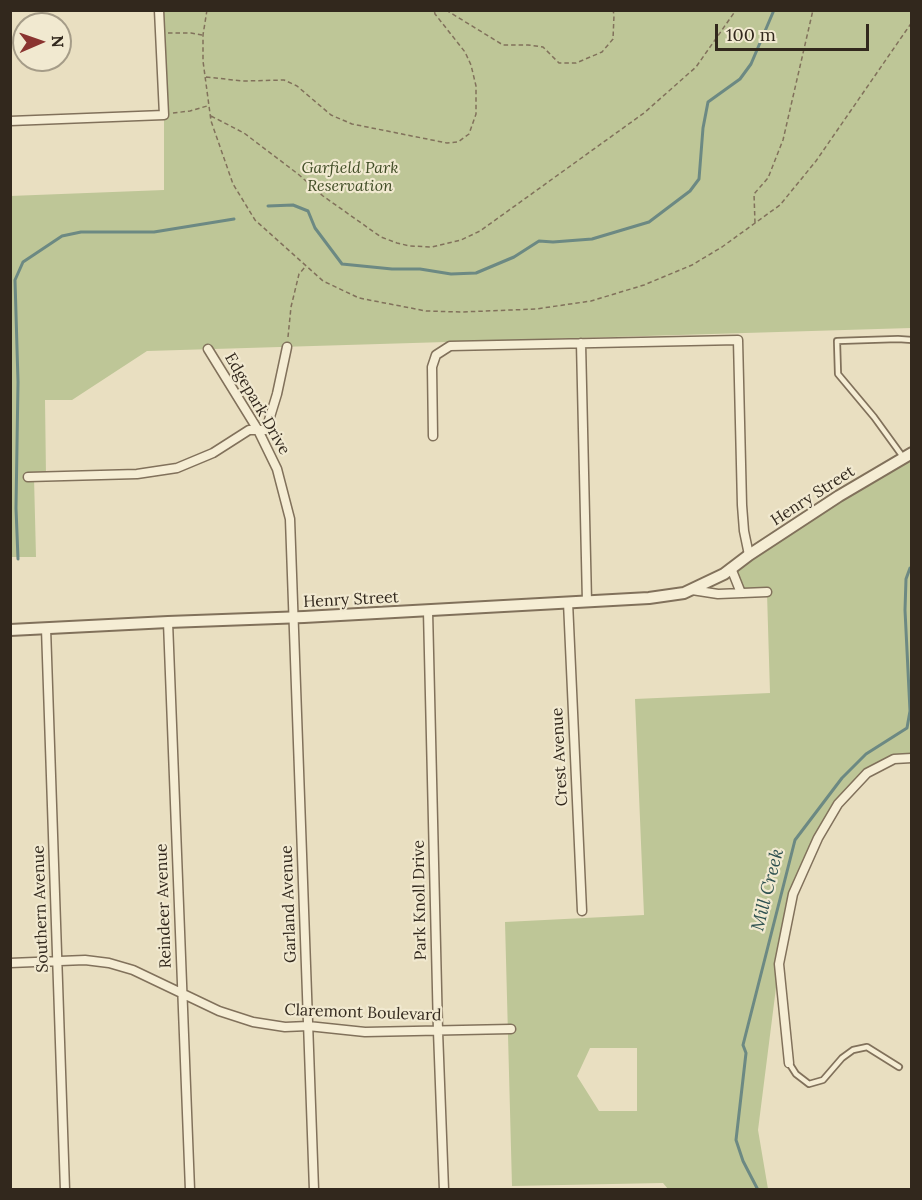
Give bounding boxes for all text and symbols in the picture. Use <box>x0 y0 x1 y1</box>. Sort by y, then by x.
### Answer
north arrow <box>12 12 72 72</box>
scale bar <box>718 12 872 50</box>
text: 100 m <box>726 23 776 46</box>
text: N <box>48 35 68 48</box>
park label: Garfield Park Reservation <box>301 158 399 196</box>
street label: Edgepark Drive <box>220 350 294 458</box>
street label: Henry Street <box>768 462 858 530</box>
street label: Henry Street <box>303 588 399 612</box>
street label: Crest Avenue <box>548 707 572 807</box>
street label: Park Knoll Drive <box>409 840 431 960</box>
street label: Reindeer Avenue <box>152 843 176 969</box>
street label: Southern Avenue <box>29 845 53 973</box>
street label: Garland Avenue <box>277 845 301 963</box>
water label: Mill Creek <box>747 847 789 933</box>
street label: Claremont Boulevard <box>284 1001 442 1025</box>

